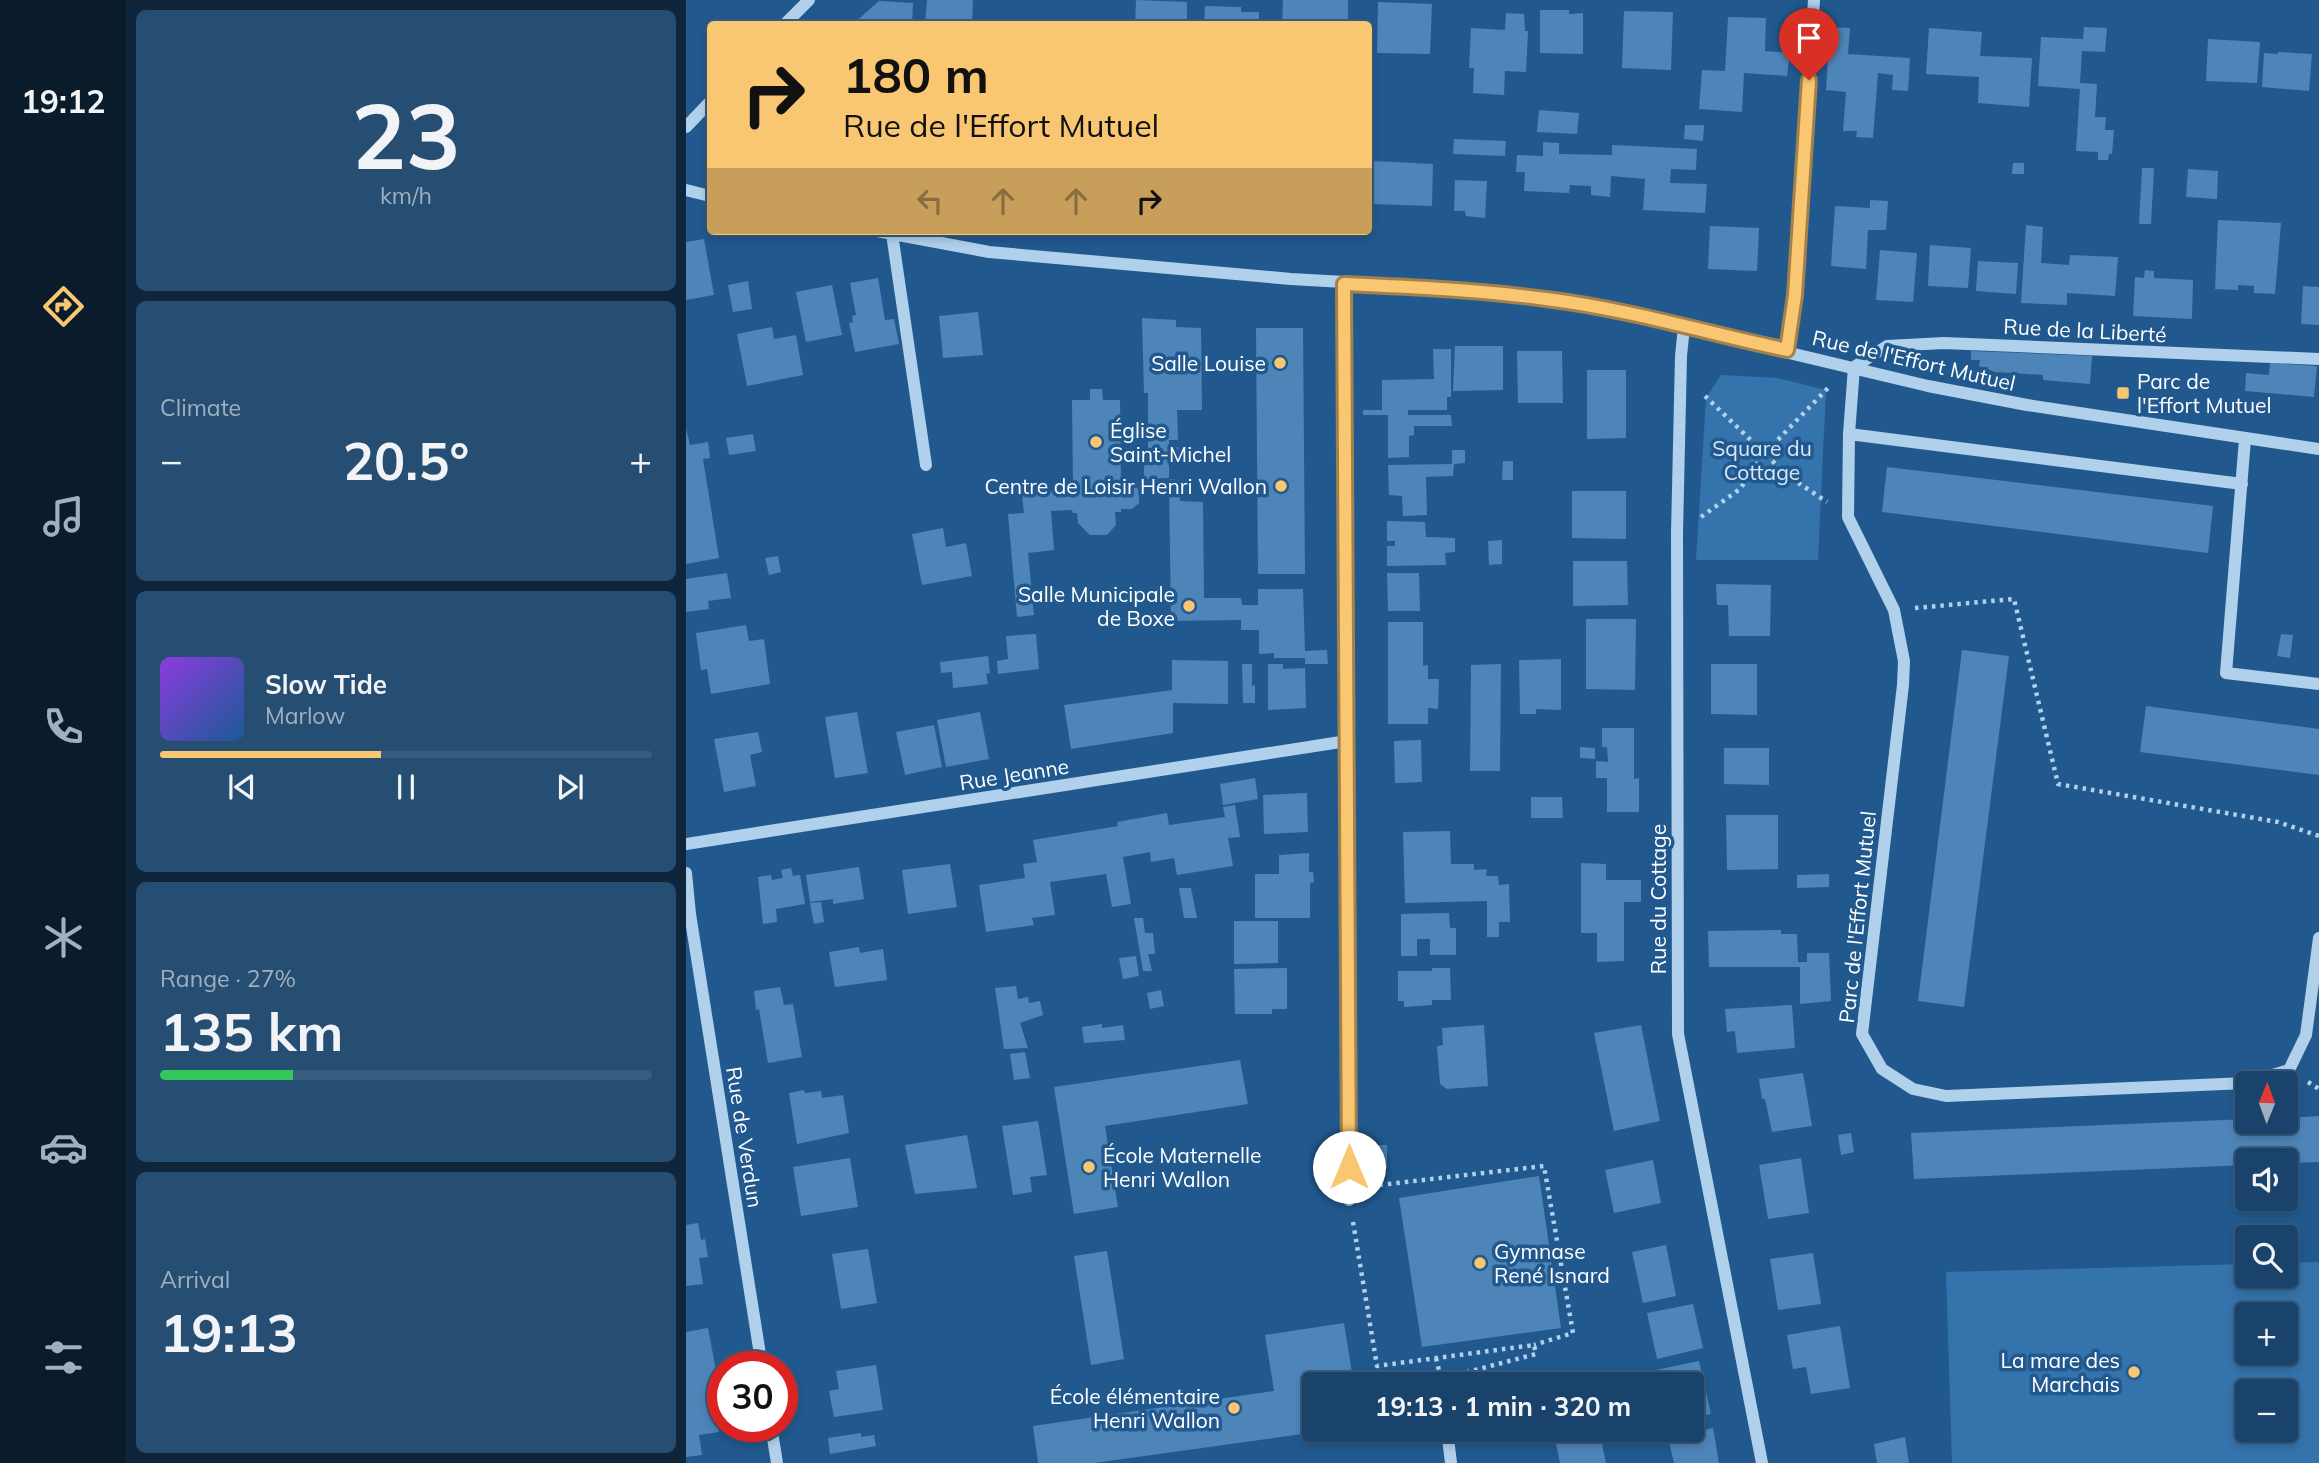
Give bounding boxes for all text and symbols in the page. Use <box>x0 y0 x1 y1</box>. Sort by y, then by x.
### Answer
pin <box>1779 8 1839 80</box>
icon: arrive <box>1790 19 1828 57</box>
text: 180 m <box>843 44 989 105</box>
icon: right <box>728 49 819 140</box>
text: 23 <box>351 78 461 192</box>
text: 19:12 <box>21 81 105 121</box>
text: Rue de l'Effort Mutuel <box>843 105 1159 145</box>
text: km/h <box>380 181 432 210</box>
icon: left <box>911 182 949 220</box>
icon: ahead <box>984 182 1022 220</box>
icon: ahead <box>1057 182 1095 220</box>
icon: right <box>1130 182 1168 220</box>
icon: directions <box>39 282 88 331</box>
street label: Rue de la Liberté <box>2003 313 2167 347</box>
street label: Rue de l'Effort Mutuel <box>1810 324 2018 396</box>
place label: Salle Louise <box>1151 350 1266 376</box>
marker: Salle Louise <box>1272 355 1288 371</box>
place label: Parc de l'Effort Mutuel <box>2137 368 2271 418</box>
marker: Parc de l'Effort Mutuel <box>2115 385 2131 401</box>
text: Climate <box>160 393 241 422</box>
place label: Église Saint-Michel <box>1110 417 1231 467</box>
text: 20.5° <box>343 428 469 493</box>
marker: Église Saint-Michel <box>1088 434 1104 450</box>
park label: Square du Cottage <box>1712 435 1812 485</box>
text: − <box>160 436 183 484</box>
text: + <box>629 436 652 484</box>
place label: Centre de Loisir Henri Wallon <box>985 473 1267 499</box>
marker: Centre de Loisir Henri Wallon <box>1273 478 1289 494</box>
icon: music <box>39 492 88 541</box>
place label: Salle Municipale de Boxe <box>1018 581 1175 631</box>
marker: Salle Municipale de Boxe <box>1181 598 1197 614</box>
text: Slow Tide <box>265 668 387 701</box>
text: Marlow <box>265 701 345 730</box>
icon: phone <box>39 702 88 751</box>
street label: Rue Jeanne <box>957 753 1071 795</box>
icon: previous <box>223 768 261 806</box>
icon: pause <box>387 768 425 806</box>
icon: next <box>551 768 589 806</box>
street label: Parc de l'Effort Mutuel <box>1833 810 1881 1024</box>
street label: Rue du Cottage <box>1645 824 1671 974</box>
icon: climate <box>39 913 88 962</box>
text: Range · 27% <box>160 964 296 993</box>
text: 135 km <box>160 999 343 1064</box>
street label: Rue de Verdun <box>721 1065 769 1209</box>
north arrow <box>2235 1071 2298 1134</box>
map controls <box>2235 1071 2298 1442</box>
icon: car <box>39 1123 88 1172</box>
position arrow <box>1312 1130 1386 1204</box>
place label: École Maternelle Henri Wallon <box>1103 1142 1261 1192</box>
button: sound <box>2235 1148 2298 1211</box>
marker: École Maternelle Henri Wallon <box>1081 1159 1097 1175</box>
button: search <box>2235 1225 2298 1288</box>
place label: Gymnase René Isnard <box>1494 1238 1610 1288</box>
marker: Gymnase René Isnard <box>1472 1255 1488 1271</box>
text: Arrival <box>160 1265 230 1294</box>
text: 19:13 <box>160 1300 298 1365</box>
button: + <box>2235 1302 2298 1365</box>
icon: filters <box>39 1333 88 1382</box>
place label: La mare des Marchais <box>2001 1347 2120 1397</box>
speed limit sign: 30 <box>707 1351 798 1442</box>
marker: La mare des Marchais <box>2126 1364 2142 1380</box>
button: − <box>2235 1379 2298 1442</box>
place label: École élémentaire Henri Wallon <box>1050 1383 1220 1433</box>
text: 19:13 · 1 min · 320 m <box>1375 1390 1631 1423</box>
marker: École élémentaire Henri Wallon <box>1226 1400 1242 1416</box>

